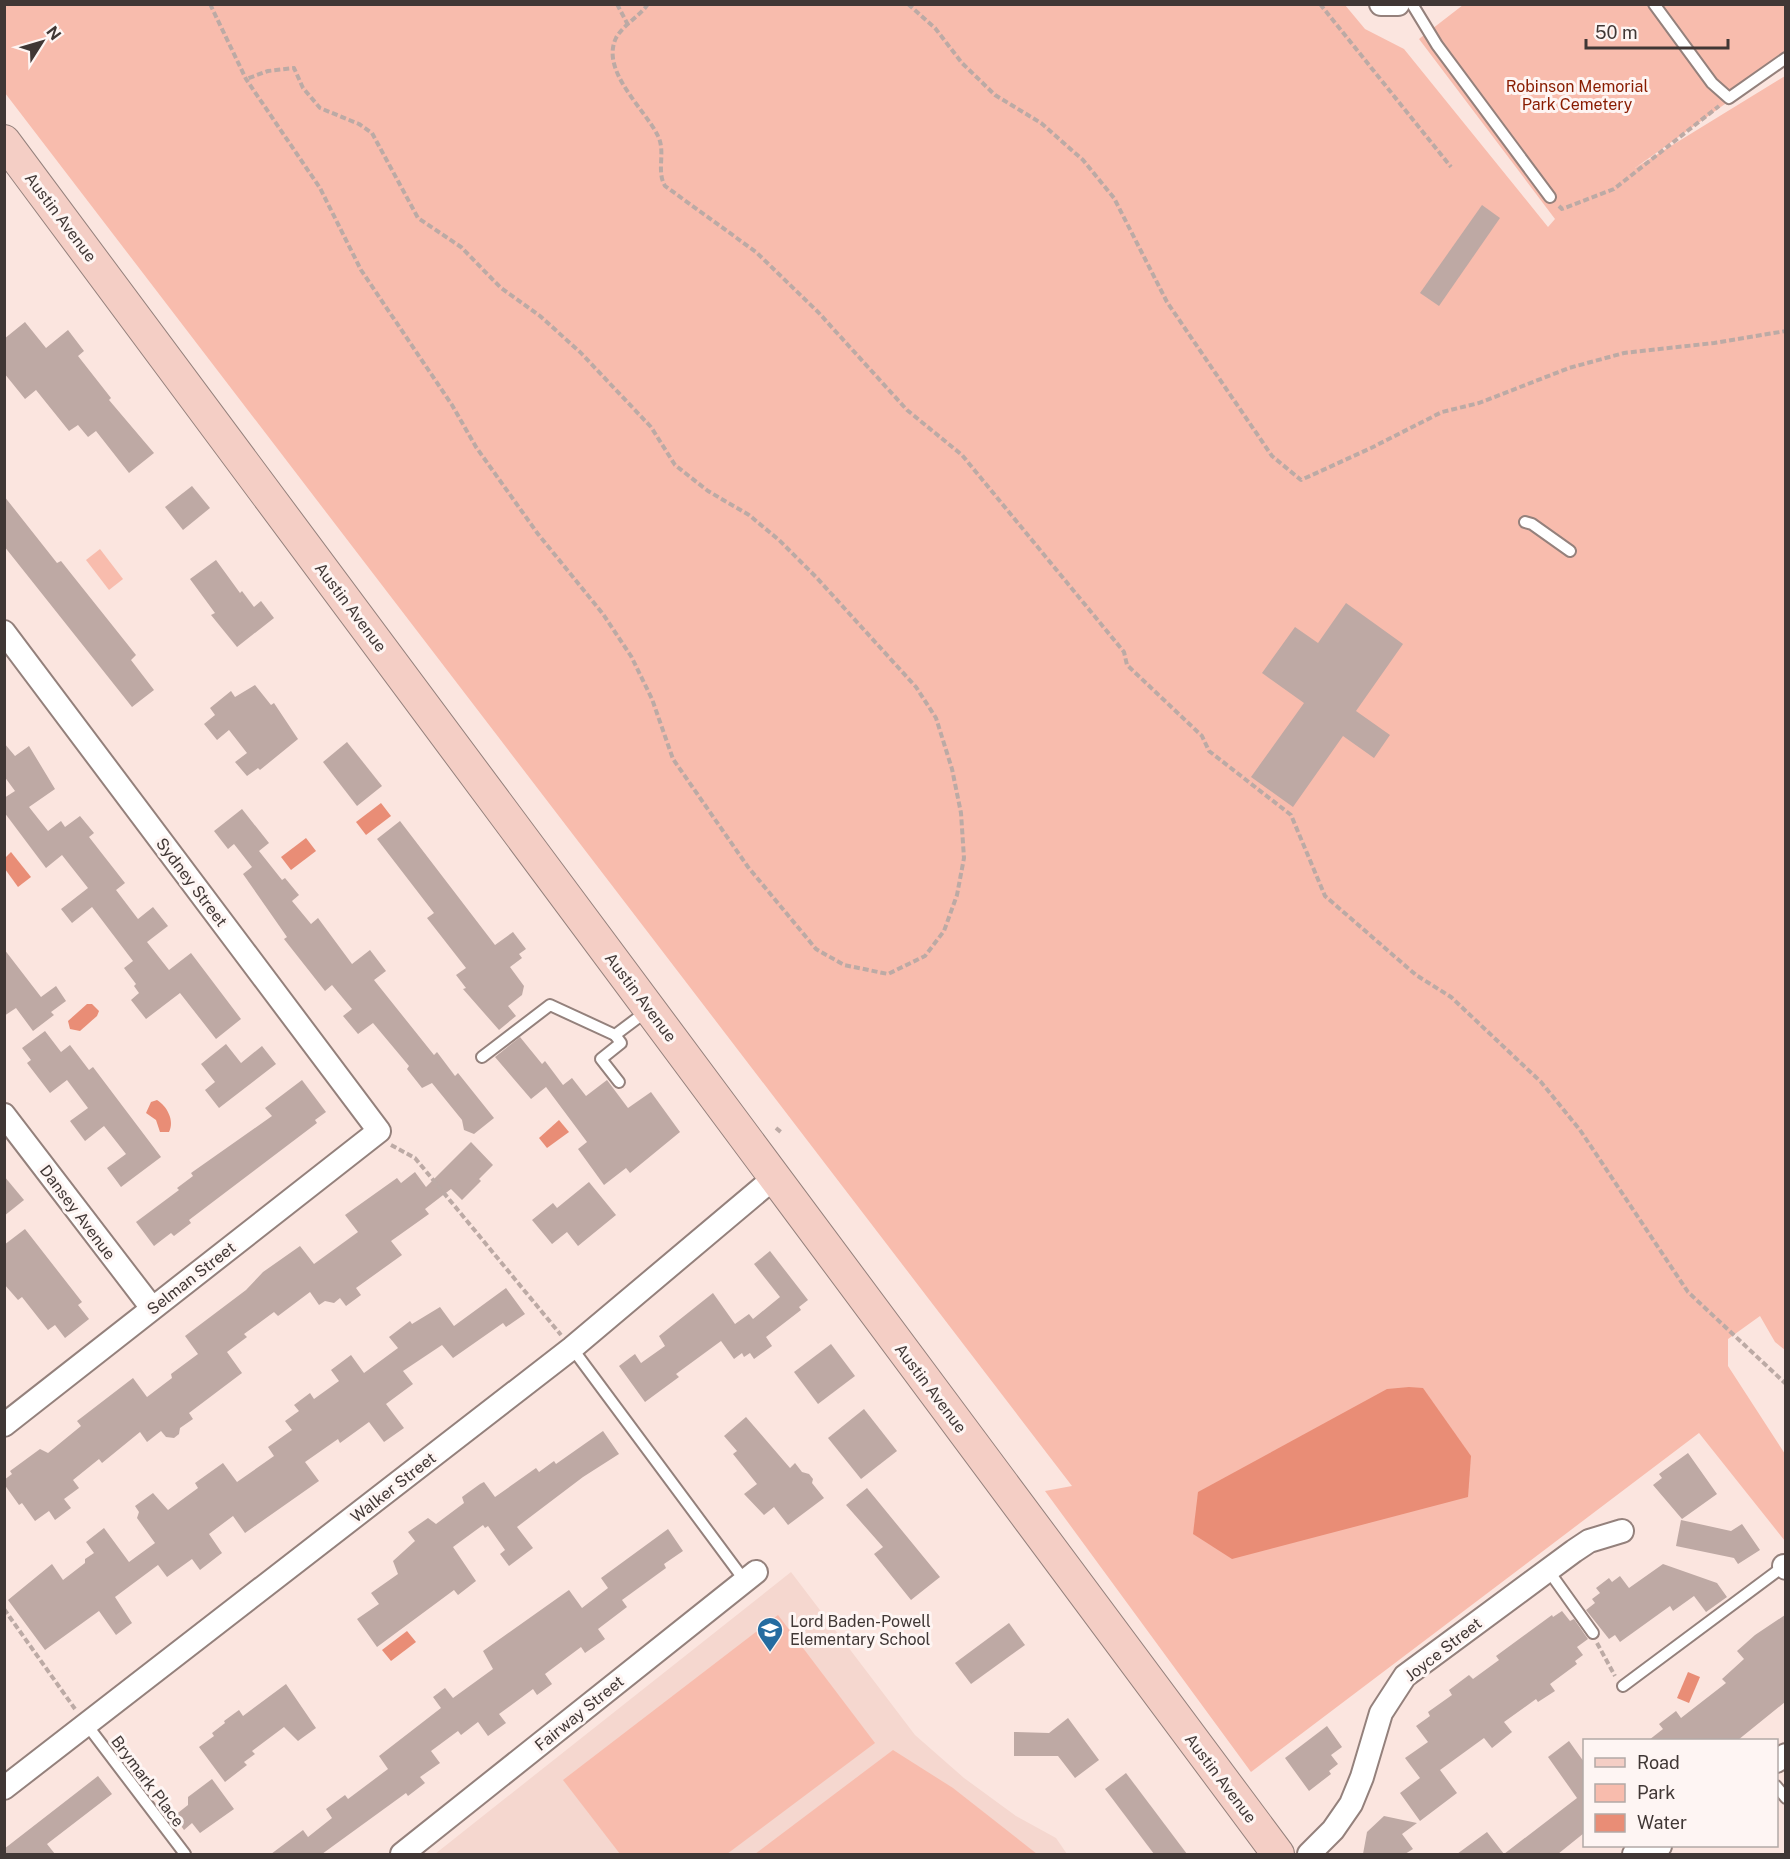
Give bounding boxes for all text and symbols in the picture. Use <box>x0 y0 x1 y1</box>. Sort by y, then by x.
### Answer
north arrow <box>12 12 72 72</box>
scale bar <box>1586 12 1728 50</box>
text: 50 m <box>1595 22 1638 43</box>
text: N <box>42 23 65 44</box>
park label: Robinson Memorial Park Cemetery <box>1506 77 1648 114</box>
street label: Austin Avenue <box>21 169 100 266</box>
street label: Austin Avenue <box>311 559 390 656</box>
street label: Sydney Street <box>152 834 231 930</box>
street label: Austin Avenue <box>601 949 680 1046</box>
street label: Dansey Avenue <box>36 1161 119 1263</box>
street label: Selman Street <box>143 1238 239 1319</box>
street label: Austin Avenue <box>891 1340 970 1437</box>
street label: Walker Street <box>347 1448 440 1527</box>
place label: Lord Baden-Powell Elementary School <box>790 1612 931 1649</box>
street label: Joyce Street <box>1401 1614 1485 1685</box>
school or university icon: Lord Baden-Powell Elementary School <box>755 1615 785 1653</box>
street label: Fairway Street <box>531 1672 628 1755</box>
street label: Austin Avenue <box>1181 1730 1260 1827</box>
street label: Brymark Place <box>107 1732 188 1831</box>
legend <box>1583 1739 1778 1847</box>
text: Road <box>1637 1752 1680 1773</box>
text: Park <box>1637 1782 1675 1803</box>
text: Water <box>1637 1812 1687 1833</box>

